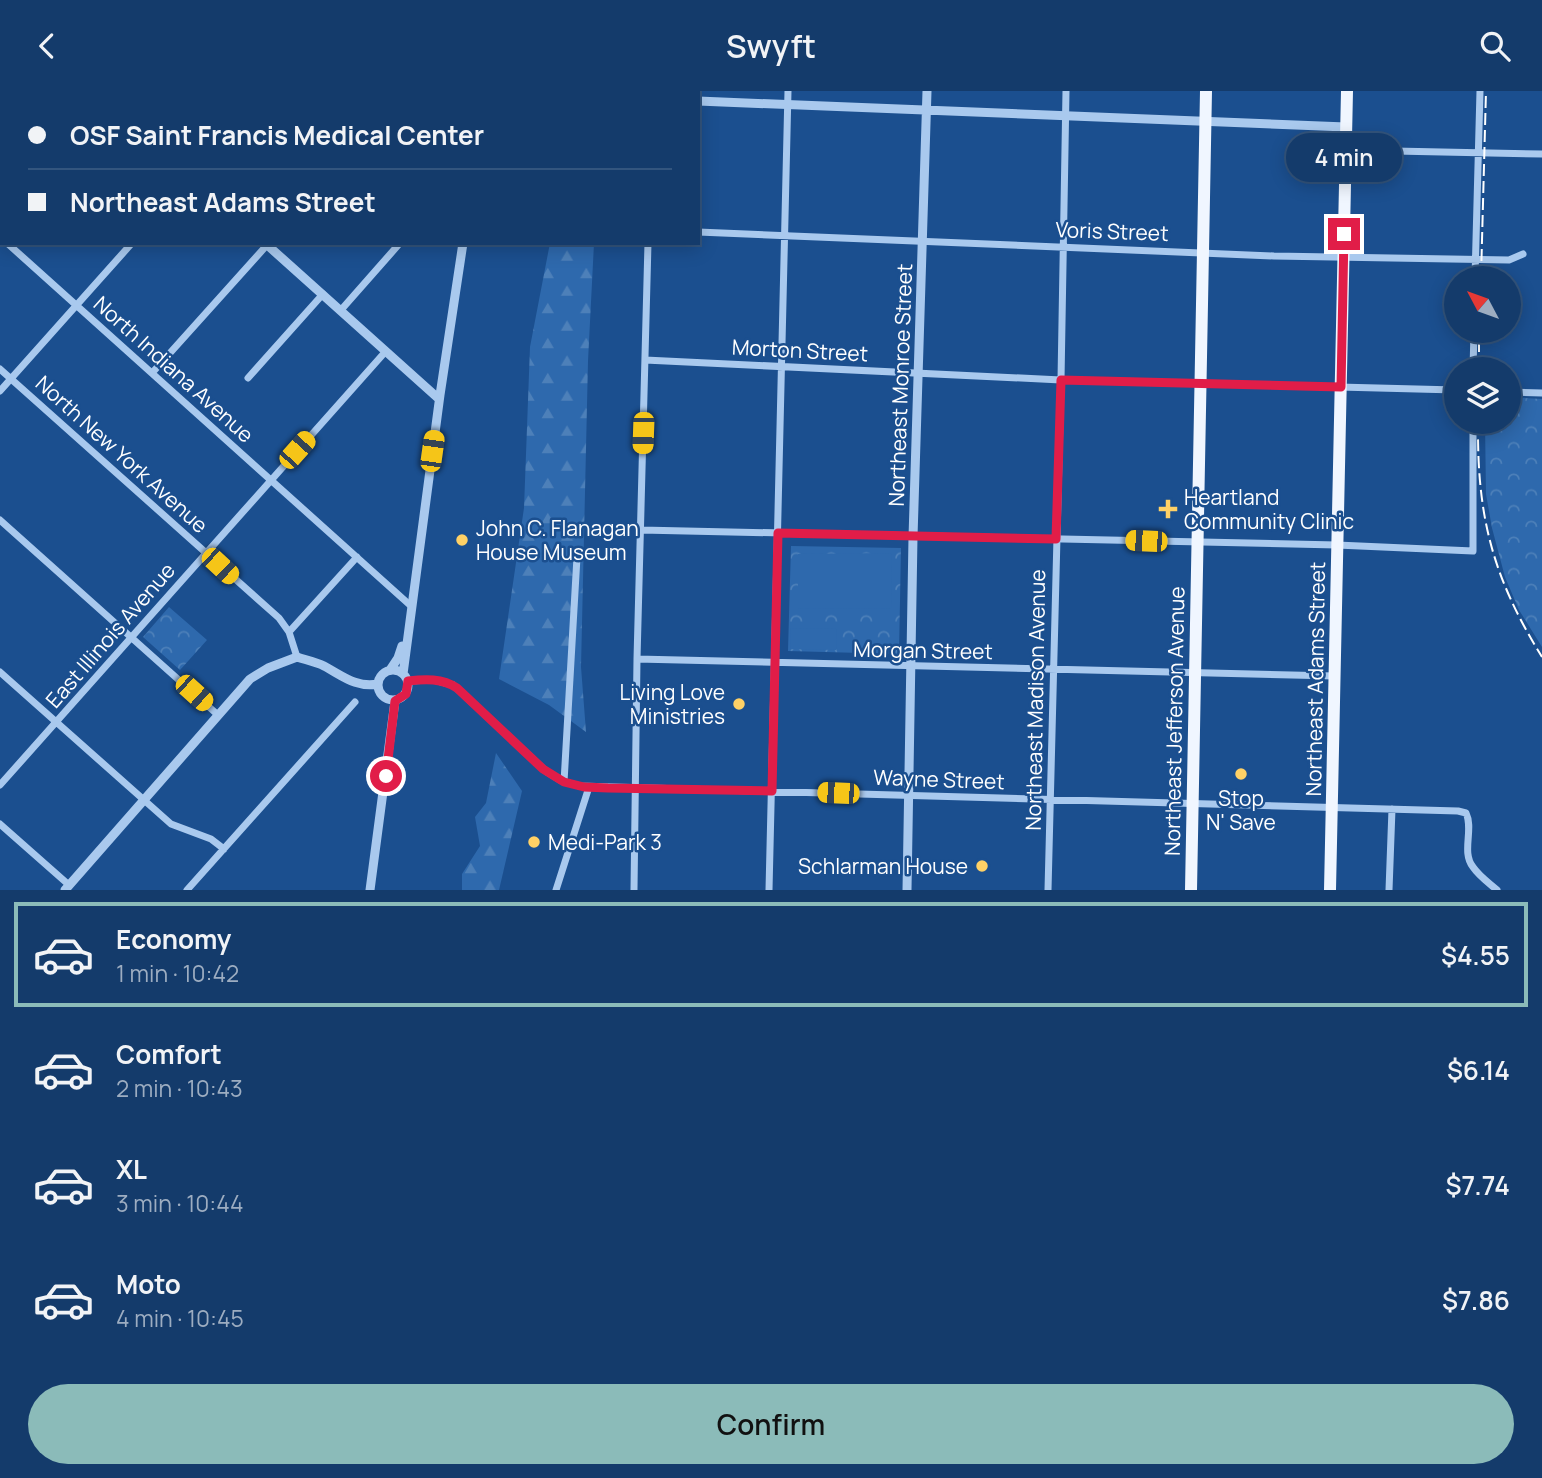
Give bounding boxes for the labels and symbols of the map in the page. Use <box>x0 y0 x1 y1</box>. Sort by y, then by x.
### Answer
callout: 4 min <box>1286 132 1402 181</box>
street label: Voris Street <box>1055 215 1169 247</box>
route end <box>1328 218 1360 250</box>
street label: Northeast Monroe Street <box>882 263 918 507</box>
north arrow <box>1444 266 1521 343</box>
street label: North Indiana Avenue <box>88 290 260 448</box>
street label: Morton Street <box>731 332 869 368</box>
street label: North New York Avenue <box>30 369 214 539</box>
car <box>632 412 655 454</box>
car <box>276 427 319 473</box>
car <box>419 429 446 473</box>
place label: Heartland Community Clinic <box>1184 483 1354 535</box>
marker: Heartland Community Clinic <box>1158 499 1178 519</box>
place label: John C. Flanagan House Museum <box>476 514 639 566</box>
car <box>1125 530 1168 552</box>
marker: John C. Flanagan House Museum <box>454 532 470 548</box>
car <box>198 544 243 588</box>
street label: East Illinois Avenue <box>39 556 181 714</box>
street label: Northeast Adams Street <box>1299 561 1331 797</box>
street label: Northeast Madison Avenue <box>1019 569 1051 831</box>
street label: Northeast Jefferson Avenue <box>1158 586 1190 856</box>
street label: Morgan Street <box>853 635 993 665</box>
car <box>172 671 217 715</box>
place label: Living Love Ministries <box>619 678 725 730</box>
marker: Living Love Ministries <box>731 696 747 712</box>
route start <box>370 760 402 792</box>
street label: Wayne Street <box>873 763 1005 795</box>
marker: Stop N' Save <box>1233 766 1249 782</box>
car <box>817 782 860 804</box>
place label: Stop N' Save <box>1206 784 1276 836</box>
place label: Medi-Park 3 <box>548 828 662 856</box>
marker: Medi-Park 3 <box>526 834 542 850</box>
place label: Schlarman House <box>798 852 968 880</box>
marker: Schlarman House <box>974 858 990 874</box>

